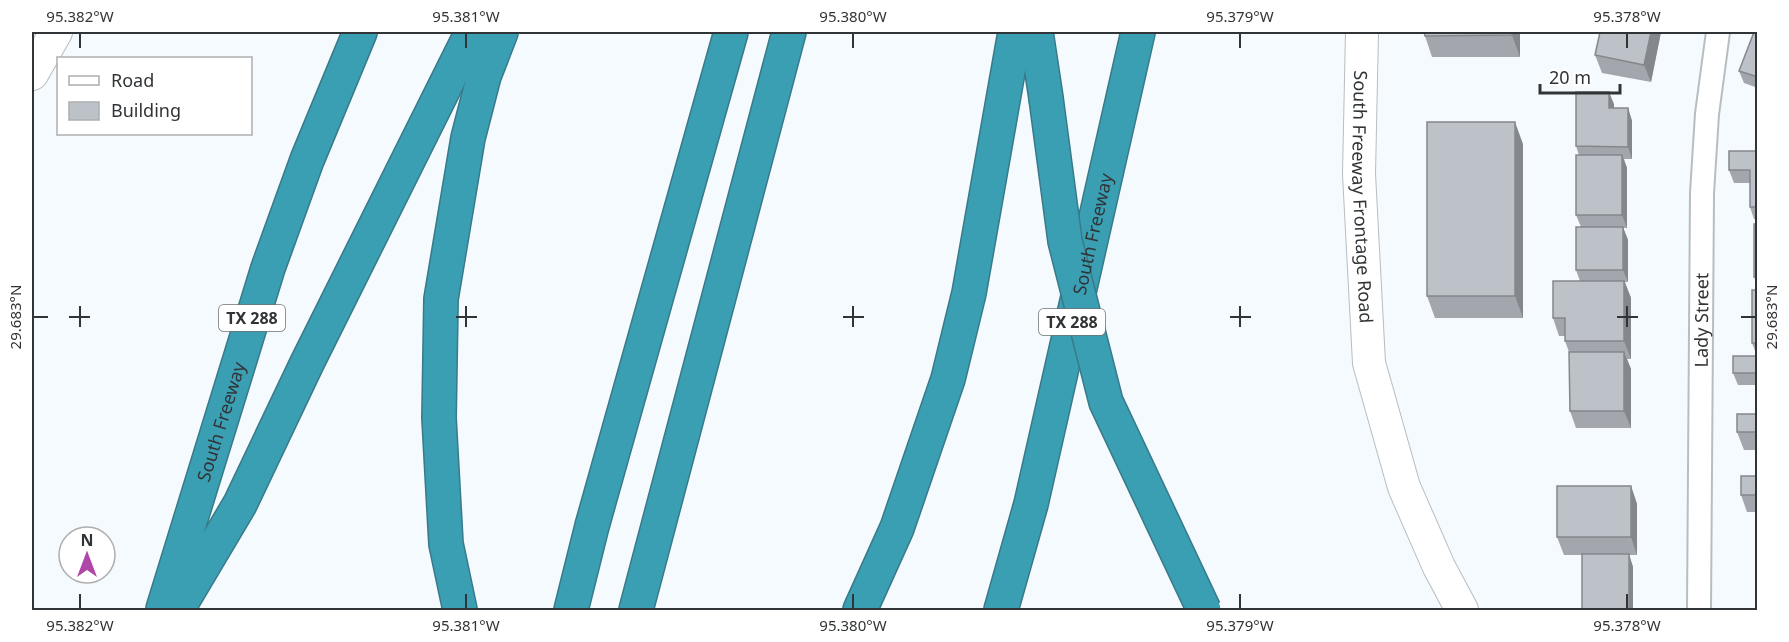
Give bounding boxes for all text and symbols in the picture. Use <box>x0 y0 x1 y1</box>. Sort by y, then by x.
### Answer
text: 95.382°W <box>46 6 114 26</box>
text: 95.381°W <box>432 6 500 26</box>
text: 95.380°W <box>819 6 887 26</box>
text: 95.379°W <box>1206 6 1274 26</box>
text: 95.378°W <box>1593 6 1661 26</box>
legend <box>57 57 252 135</box>
scale bar <box>1540 57 1620 95</box>
text: 20 m <box>1549 65 1591 89</box>
text: Road <box>111 68 154 92</box>
street label: South Freeway Frontage Road <box>1347 70 1379 324</box>
text: Building <box>111 98 181 122</box>
street label: South Freeway <box>1067 170 1118 297</box>
street label: Lady Street <box>1689 272 1713 367</box>
text: 29.683°N <box>5 285 25 349</box>
text: 29.683°N <box>1761 285 1781 349</box>
road number: TX 288 <box>219 305 285 331</box>
road number: TX 288 <box>1039 309 1105 335</box>
street label: South Freeway <box>191 358 251 484</box>
north arrow <box>57 525 117 585</box>
text: N <box>80 529 94 551</box>
text: 95.382°W <box>46 615 114 635</box>
text: 95.381°W <box>432 615 500 635</box>
text: 95.380°W <box>819 615 887 635</box>
text: 95.379°W <box>1206 615 1274 635</box>
text: 95.378°W <box>1593 615 1661 635</box>

